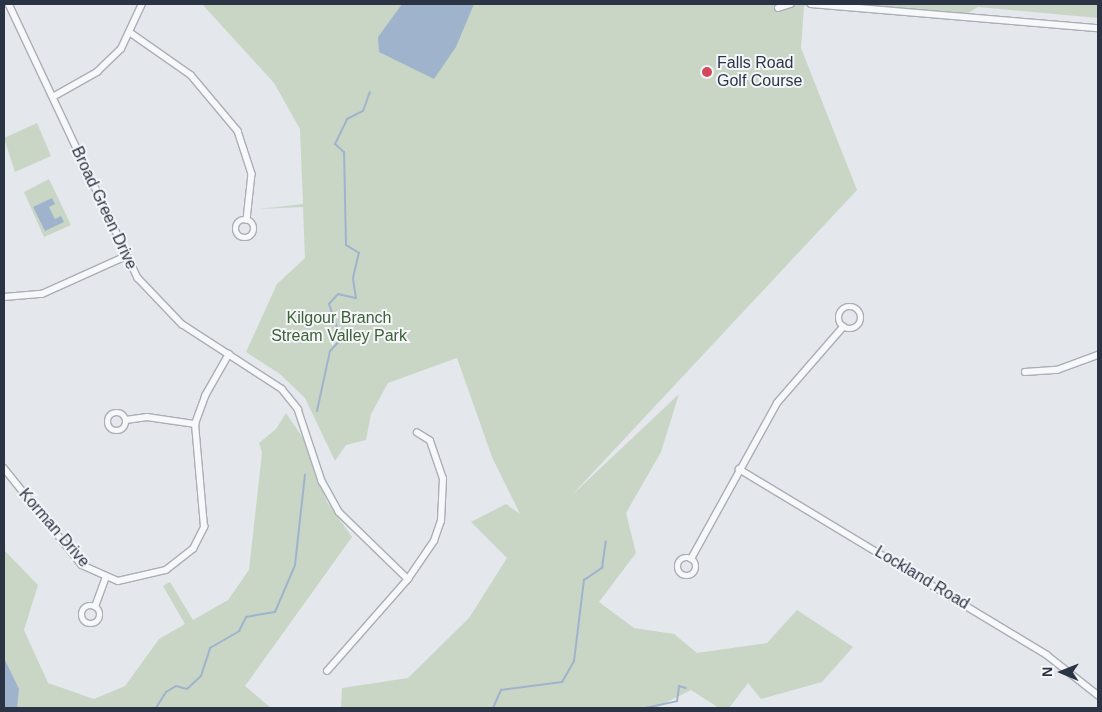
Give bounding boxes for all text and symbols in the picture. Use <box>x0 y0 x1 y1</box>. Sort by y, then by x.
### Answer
place label: Falls Road Golf Course <box>717 53 802 91</box>
marker: Falls Road Golf Course <box>701 66 713 78</box>
street label: Broad Green Drive <box>67 143 141 273</box>
park label: Kilgour Branch Stream Valley Park <box>271 308 407 346</box>
street label: Korman Drive <box>15 485 93 571</box>
street label: Lockland Road <box>871 542 973 614</box>
north arrow <box>1037 647 1087 697</box>
text: N <box>1039 667 1055 677</box>

